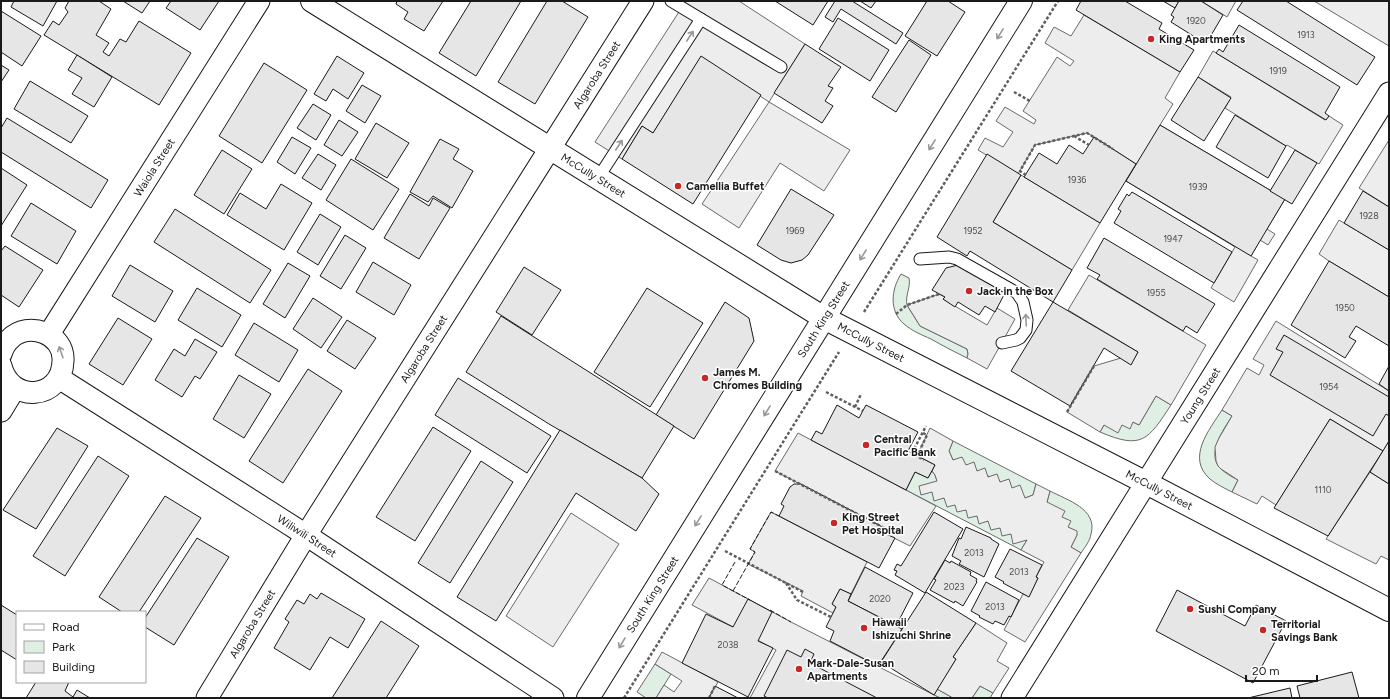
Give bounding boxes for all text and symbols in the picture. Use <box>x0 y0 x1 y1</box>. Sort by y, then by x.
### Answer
house number: 1920 <box>1186 15 1206 26</box>
one-way arrow <box>996 28 1004 40</box>
house number: 1913 <box>1297 29 1315 40</box>
one-way arrow <box>686 31 694 42</box>
place label: King Apartments <box>1159 33 1245 46</box>
marker: King Apartments <box>1146 34 1156 44</box>
street label: Algaroba Street <box>570 38 623 111</box>
house number: 1919 <box>1269 65 1287 76</box>
street label: Waiola Street <box>131 136 177 199</box>
one-way arrow <box>928 139 936 150</box>
one-way arrow <box>615 140 623 151</box>
street label: McCully Street <box>559 150 628 200</box>
house number: 1936 <box>1068 174 1086 185</box>
place label: Camellia Buffet <box>686 180 765 193</box>
marker: Camellia Buffet <box>673 181 683 191</box>
house number: 1939 <box>1189 181 1207 192</box>
house number: 1928 <box>1359 210 1379 221</box>
house number: 1969 <box>786 225 805 236</box>
house number: 1952 <box>963 225 983 236</box>
house number: 1947 <box>1163 233 1183 244</box>
one-way arrow <box>859 249 867 261</box>
street label: South King Street <box>795 278 852 360</box>
place label: Jack in the Box <box>977 285 1054 298</box>
marker: Jack in the Box <box>964 286 974 296</box>
house number: 1955 <box>1146 287 1166 298</box>
house number: 1950 <box>1335 302 1355 313</box>
street label: Algaroba Street <box>397 312 450 385</box>
one-way arrow <box>1023 314 1030 327</box>
street label: McCully Street <box>835 320 907 365</box>
one-way arrow <box>57 347 65 359</box>
street label: Young Street <box>1178 365 1223 427</box>
place label: James M. Chromes Building <box>713 366 802 392</box>
marker: James M. Chromes Building <box>700 373 710 383</box>
house number: 1954 <box>1319 381 1339 392</box>
one-way arrow <box>762 405 770 417</box>
place label: Central Pacific Bank <box>874 433 936 459</box>
marker: Central Pacific Bank <box>861 440 871 450</box>
street label: McCully Street <box>1124 467 1195 513</box>
house number: 1110 <box>1315 484 1332 495</box>
place label: King Street Pet Hospital <box>842 511 904 537</box>
street label: Wiliwili Street <box>275 512 339 560</box>
one-way arrow <box>694 515 702 526</box>
marker: King Street Pet Hospital <box>829 518 839 528</box>
house number: 2013 <box>964 547 984 558</box>
street label: South King Street <box>624 554 681 635</box>
house number: 2013 <box>1009 566 1029 577</box>
house number: 2023 <box>944 581 964 592</box>
street label: Algaroba Street <box>226 587 278 660</box>
house number: 2020 <box>869 593 891 604</box>
house number: 2013 <box>985 601 1005 612</box>
place label: Sushi Company <box>1198 603 1277 616</box>
marker: Sushi Company <box>1185 604 1195 614</box>
legend <box>16 611 146 683</box>
place label: Hawaii Ishizuchi Shrine <box>872 616 951 642</box>
place label: Territorial Savings Bank <box>1271 618 1338 644</box>
text: Road <box>52 620 80 634</box>
marker: Hawaii Ishizuchi Shrine <box>859 623 869 633</box>
marker: Territorial Savings Bank <box>1258 625 1268 635</box>
one-way arrow <box>618 637 626 649</box>
house number: 2038 <box>717 639 739 650</box>
text: Park <box>52 640 75 654</box>
place label: Mark-Dale-Susan Apartments <box>807 657 894 683</box>
scale bar <box>1246 657 1317 683</box>
text: Building <box>52 660 95 674</box>
marker: Mark-Dale-Susan Apartments <box>794 664 804 674</box>
text: 20 m <box>1252 664 1280 678</box>

